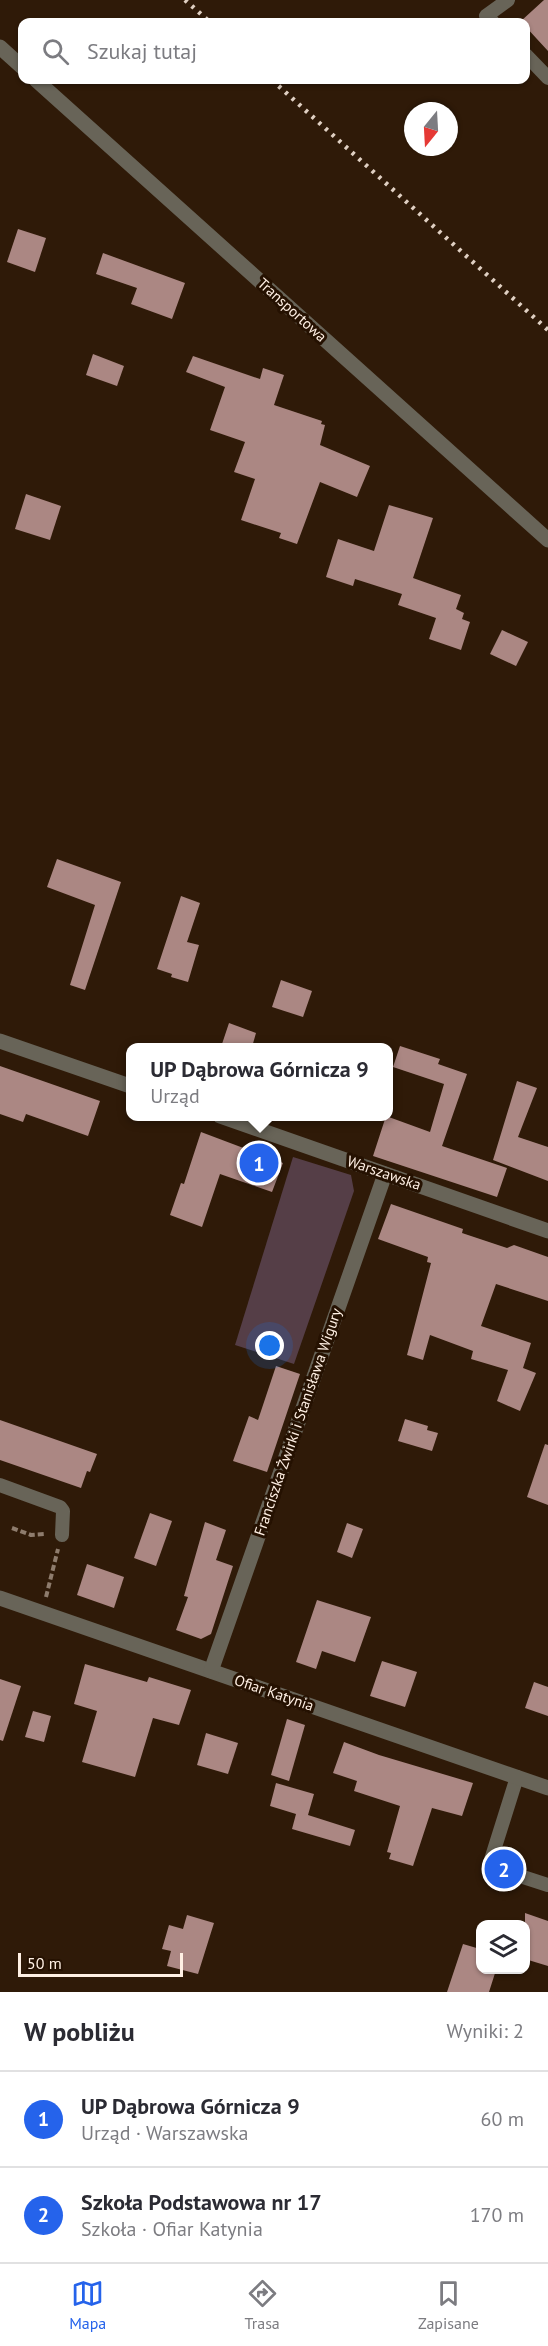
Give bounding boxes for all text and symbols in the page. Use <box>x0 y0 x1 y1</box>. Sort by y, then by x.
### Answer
search box <box>18 18 530 84</box>
icon: search <box>39 35 72 68</box>
text: Szukaj tutaj <box>87 37 197 65</box>
north arrow <box>404 102 458 156</box>
street label: Transportowa <box>254 274 331 346</box>
popup <box>126 1043 393 1121</box>
text: UP Dąbrowa Górnicza 9 <box>150 1055 369 1083</box>
text: Urząd <box>150 1083 200 1109</box>
pin: 1 <box>240 1140 278 1186</box>
street label: Warszawska <box>345 1151 424 1194</box>
street label: Franciszka Żwirki i Stanisława Wigury <box>250 1306 345 1538</box>
your location <box>255 1331 284 1360</box>
street label: Ofiar Katynia <box>232 1670 316 1715</box>
pin: 2 <box>484 1846 524 1892</box>
map controls <box>476 1920 530 1974</box>
button: layers <box>476 1920 530 1974</box>
scale bar <box>18 1950 183 1978</box>
text: 50 m <box>27 1953 62 1973</box>
text: W pobliżu <box>24 2015 135 2048</box>
text: Wyniki: 2 <box>447 2018 524 2044</box>
text: UP Dąbrowa Górnicza 9 <box>81 2092 300 2120</box>
text: 1 <box>38 2106 49 2132</box>
text: 60 m <box>481 2106 524 2132</box>
text: Urząd · Warszawska <box>81 2120 248 2146</box>
text: Szkoła Podstawowa nr 17 <box>81 2188 322 2216</box>
text: 2 <box>38 2202 49 2228</box>
text: 170 m <box>470 2202 524 2228</box>
text: Szkoła · Ofiar Katynia <box>81 2216 263 2242</box>
tab: Mapa <box>69 2277 106 2333</box>
tab: Trasa <box>245 2277 280 2333</box>
tab: Zapisane <box>418 2277 479 2333</box>

